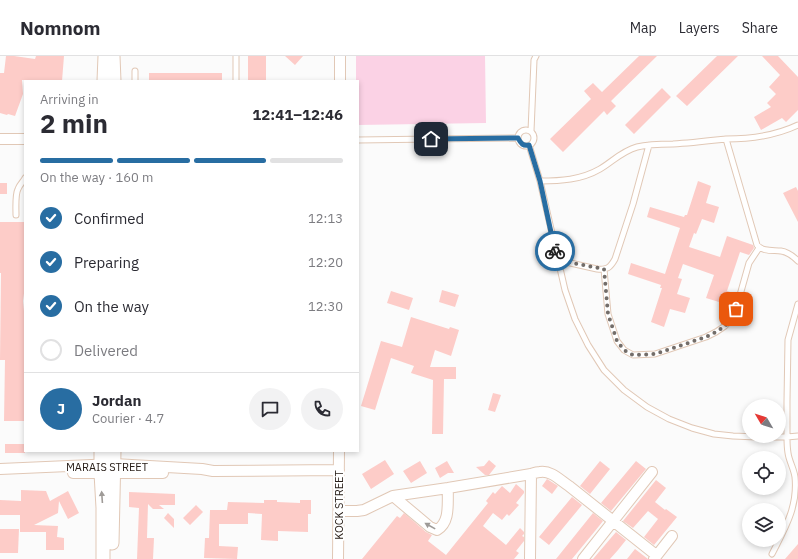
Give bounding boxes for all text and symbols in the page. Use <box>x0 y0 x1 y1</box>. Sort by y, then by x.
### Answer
text: Nomnom <box>20 16 100 40</box>
text: Map <box>630 19 657 37</box>
text: Layers <box>679 19 720 37</box>
text: Share <box>742 19 778 37</box>
text: Arriving in <box>40 91 99 108</box>
text: 12:41–12:46 <box>252 105 343 124</box>
text: 2 min <box>40 106 108 140</box>
pin <box>414 122 448 156</box>
icon: home <box>420 128 442 150</box>
text: On the way · 160 m <box>40 169 153 186</box>
icon: check <box>40 207 62 229</box>
text: Confirmed <box>74 209 144 228</box>
text: 12:13 <box>308 210 343 227</box>
courier <box>535 231 575 271</box>
icon: bike <box>544 240 566 262</box>
icon: check <box>40 251 62 273</box>
text: Preparing <box>74 253 139 272</box>
text: 12:20 <box>308 254 343 271</box>
pin <box>719 292 753 326</box>
icon: check <box>40 295 62 317</box>
text: On the way <box>74 297 149 316</box>
text: 12:30 <box>308 298 343 315</box>
icon: bag <box>725 298 747 320</box>
text: Delivered <box>74 341 138 360</box>
button: chat <box>249 388 291 430</box>
button: phone <box>301 388 343 430</box>
text: Jordan <box>92 391 141 410</box>
text: J <box>57 399 65 418</box>
north arrow <box>742 399 786 443</box>
map controls <box>742 399 786 547</box>
text: Courier · 4.7 <box>92 410 164 427</box>
button: locate <box>742 451 786 495</box>
street label: MARAIS STREET <box>66 460 149 474</box>
street label: KOCK STREET <box>332 470 346 540</box>
one-way arrow <box>99 491 106 503</box>
button: layers <box>742 503 786 547</box>
one-way arrow <box>424 523 436 529</box>

